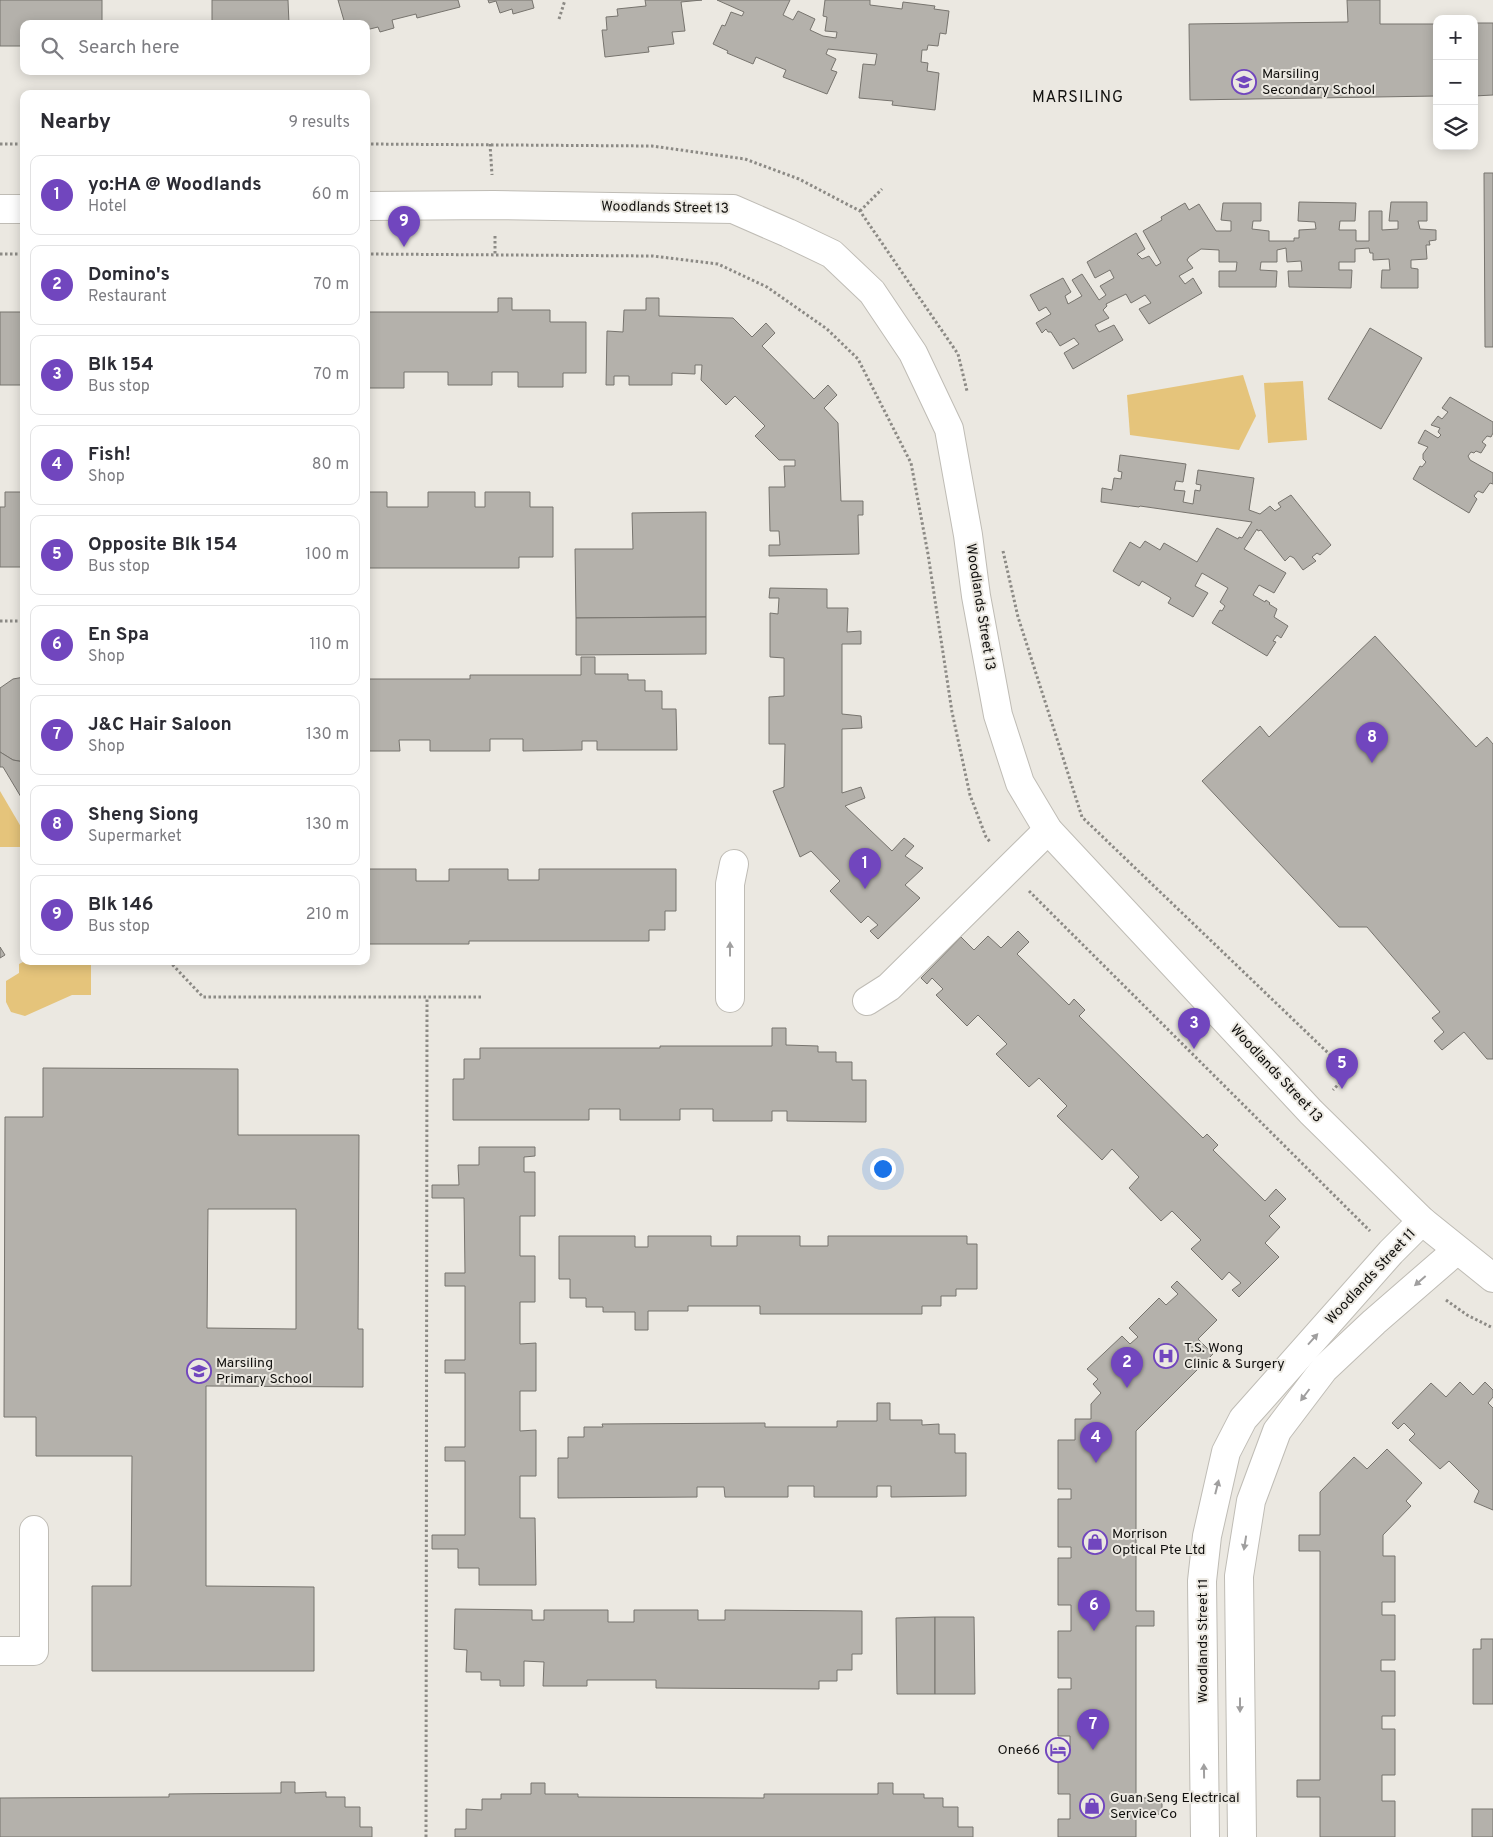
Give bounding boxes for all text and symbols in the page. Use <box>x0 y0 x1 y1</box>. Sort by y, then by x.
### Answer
map controls <box>1433 15 1478 150</box>
button: + <box>1433 15 1478 60</box>
search box <box>20 20 370 75</box>
icon: search <box>38 34 66 62</box>
text: Search here <box>78 36 180 60</box>
button: − <box>1433 60 1478 105</box>
place label: Marsiling Secondary School <box>1262 66 1375 99</box>
school or university icon: Marsiling Secondary School <box>1231 69 1257 95</box>
district label: MARSILING <box>1032 88 1124 108</box>
button: layers <box>1433 105 1478 150</box>
text: Nearby <box>40 109 111 136</box>
text: 9 results <box>288 113 350 133</box>
text: yo:HA @ Woodlands <box>88 173 262 197</box>
text: 1 <box>54 185 60 205</box>
text: 60 m <box>312 185 349 205</box>
text: Hotel <box>88 197 127 217</box>
street label: Woodlands Street 13 <box>601 198 729 218</box>
pin: 9 <box>388 206 420 247</box>
text: Domino's <box>88 263 170 287</box>
text: 2 <box>52 275 62 295</box>
text: 70 m <box>314 275 349 295</box>
text: Restaurant <box>88 287 167 307</box>
text: Blk 154 <box>88 353 154 377</box>
text: 3 <box>52 365 62 385</box>
text: 70 m <box>314 365 349 385</box>
text: Bus stop <box>88 377 150 397</box>
text: Fish! <box>88 443 131 467</box>
text: 4 <box>52 455 62 475</box>
text: 80 m <box>312 455 349 475</box>
text: Shop <box>88 467 125 487</box>
text: Opposite Blk 154 <box>88 533 237 557</box>
street label: Woodlands Street 13 <box>962 542 998 672</box>
text: 5 <box>52 545 62 565</box>
text: 100 m <box>305 545 349 565</box>
text: Bus stop <box>88 557 150 577</box>
text: En Spa <box>88 623 149 647</box>
text: 6 <box>52 635 62 655</box>
text: 110 m <box>309 635 349 655</box>
text: Shop <box>88 647 125 667</box>
text: J&C Hair Saloon <box>88 713 232 737</box>
pin: 8 <box>1356 722 1388 763</box>
text: 7 <box>53 725 61 745</box>
text: 130 m <box>306 725 349 745</box>
text: Shop <box>88 737 125 757</box>
text: Sheng Siong <box>88 803 199 827</box>
text: 8 <box>52 815 62 835</box>
text: 130 m <box>306 815 349 835</box>
text: Supermarket <box>88 827 182 847</box>
pin: 1 <box>849 848 881 889</box>
text: Blk 146 <box>88 893 154 917</box>
text: 9 <box>52 905 62 925</box>
text: 210 m <box>306 905 349 925</box>
text: Bus stop <box>88 917 150 937</box>
one-way arrow <box>726 941 734 957</box>
pin: 3 <box>1178 1008 1210 1049</box>
street label: Woodlands Street 13 <box>1226 1021 1326 1127</box>
pin: 5 <box>1326 1048 1358 1089</box>
your location <box>870 1156 896 1182</box>
street label: Woodlands Street 11 <box>1322 1226 1420 1328</box>
one-way arrow <box>1414 1275 1426 1287</box>
one-way arrow <box>1307 1333 1319 1345</box>
place label: T.S. Wong Clinic & Surgery <box>1184 1340 1285 1373</box>
hospital icon: T.S. Wong Clinic & Surgery <box>1153 1343 1179 1369</box>
pin: 2 <box>1111 1347 1143 1388</box>
place label: Marsiling Primary School <box>216 1355 312 1388</box>
school or university icon: Marsiling Primary School <box>186 1358 212 1384</box>
one-way arrow <box>1299 1388 1310 1401</box>
pin: 4 <box>1080 1422 1112 1463</box>
one-way arrow <box>1213 1480 1221 1495</box>
place label: Morrison Optical Pte Ltd <box>1112 1526 1205 1559</box>
shop icon: Morrison Optical Pte Ltd <box>1082 1529 1108 1555</box>
one-way arrow <box>1240 1536 1248 1552</box>
street label: Woodlands Street 11 <box>1195 1579 1212 1703</box>
pin: 6 <box>1078 1590 1110 1631</box>
one-way arrow <box>1236 1698 1244 1714</box>
pin: 7 <box>1077 1709 1109 1750</box>
hotel icon: One66 <box>1045 1737 1071 1763</box>
place label: One66 <box>997 1742 1040 1759</box>
one-way arrow <box>1200 1763 1208 1779</box>
place label: Guan Seng Electrical Service Co <box>1110 1790 1240 1823</box>
shop icon: Guan Seng Electrical Service Co <box>1079 1793 1105 1819</box>

